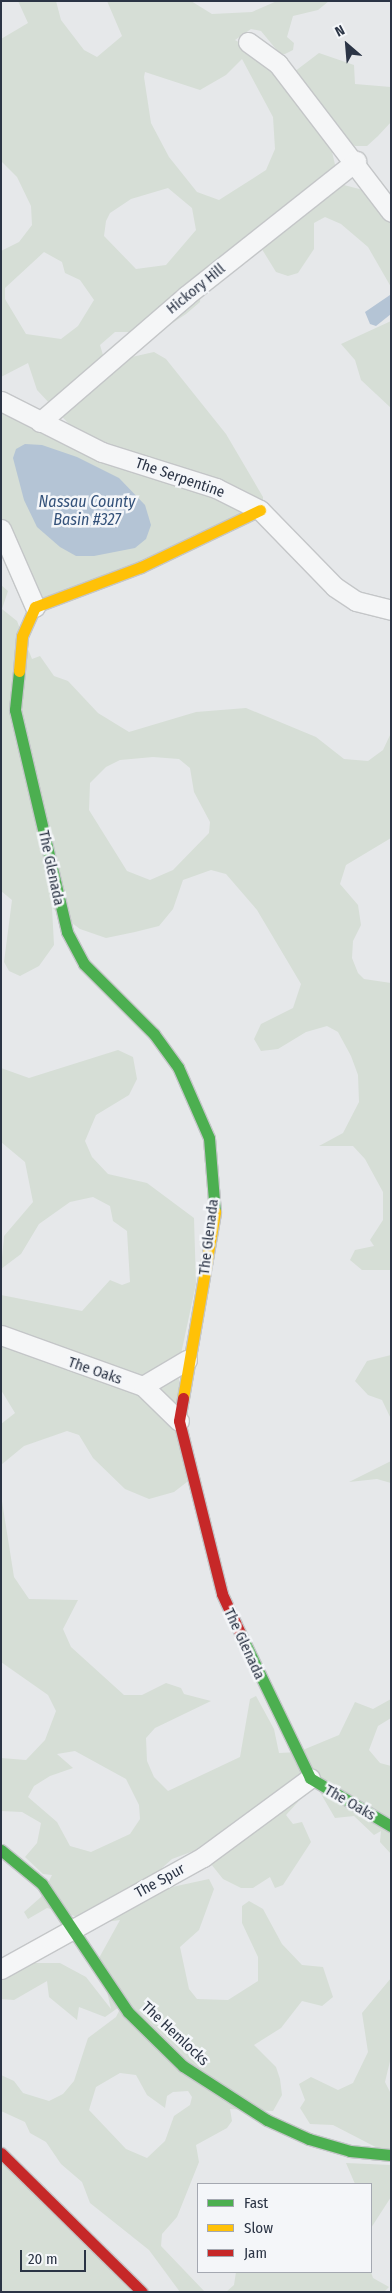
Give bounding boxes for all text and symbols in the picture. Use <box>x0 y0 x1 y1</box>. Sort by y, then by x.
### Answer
north arrow <box>322 20 372 70</box>
text: N <box>332 22 348 41</box>
street label: Hickory Hill <box>163 260 229 318</box>
street label: The Serpentine <box>133 454 227 502</box>
water label: Nassau County Basin #327 <box>39 492 135 530</box>
street label: The Glenada <box>34 829 68 907</box>
street label: The Glenada <box>195 1198 223 1276</box>
street label: The Oaks <box>66 1353 124 1389</box>
street label: The Glenada <box>220 1606 268 1682</box>
street label: The Oaks <box>321 1781 379 1825</box>
street label: The Spur <box>132 1860 188 1902</box>
street label: The Hemlocks <box>138 1998 212 2070</box>
legend <box>197 2183 372 2273</box>
text: Fast <box>244 2194 268 2212</box>
text: Slow <box>244 2219 273 2237</box>
scale bar <box>22 2240 89 2272</box>
text: Jam <box>244 2244 267 2262</box>
text: 20 m <box>28 2250 58 2268</box>

